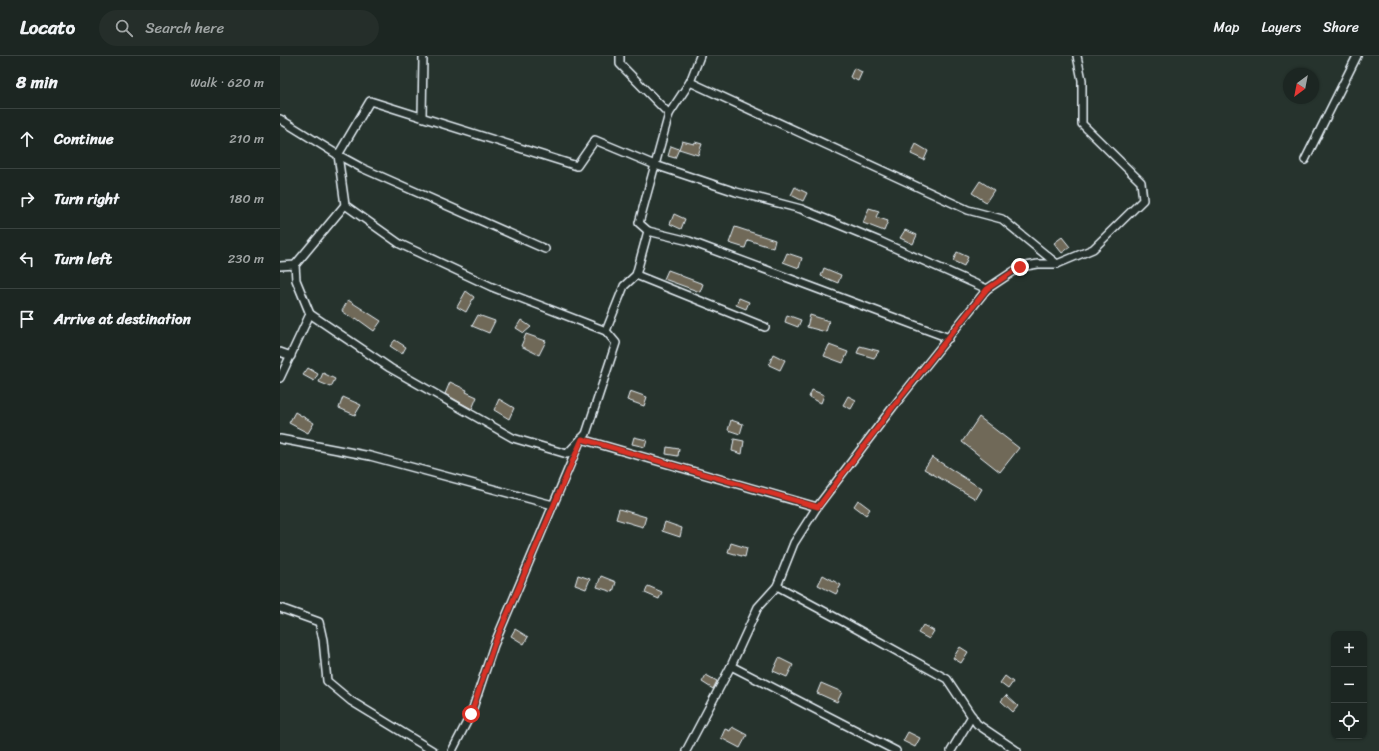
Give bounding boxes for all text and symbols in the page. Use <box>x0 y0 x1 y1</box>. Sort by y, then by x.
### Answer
search box <box>99 10 379 46</box>
text: Locato <box>20 11 75 44</box>
text: Search here <box>145 15 224 41</box>
text: Map <box>1214 15 1239 40</box>
text: Layers <box>1261 15 1301 40</box>
text: Share <box>1323 15 1359 40</box>
icon: search <box>113 17 135 39</box>
text: 8 min <box>16 67 58 97</box>
north arrow <box>1283 68 1319 104</box>
text: Walk · 620 m <box>190 71 264 94</box>
text: Continue <box>54 126 114 152</box>
text: 210 m <box>229 127 264 150</box>
icon: ahead <box>16 128 38 150</box>
text: Turn right <box>54 186 119 212</box>
text: 180 m <box>229 187 264 210</box>
icon: right <box>16 188 38 210</box>
text: Turn left <box>54 246 112 272</box>
text: 230 m <box>228 247 264 270</box>
icon: left <box>16 248 38 270</box>
route end <box>1011 258 1029 276</box>
text: Arrive at destination <box>54 306 191 332</box>
icon: arrive <box>16 308 38 330</box>
map controls <box>1331 631 1367 739</box>
button: + <box>1331 631 1367 667</box>
button: − <box>1331 667 1367 703</box>
button: locate <box>1331 703 1367 739</box>
route start <box>462 705 480 723</box>

